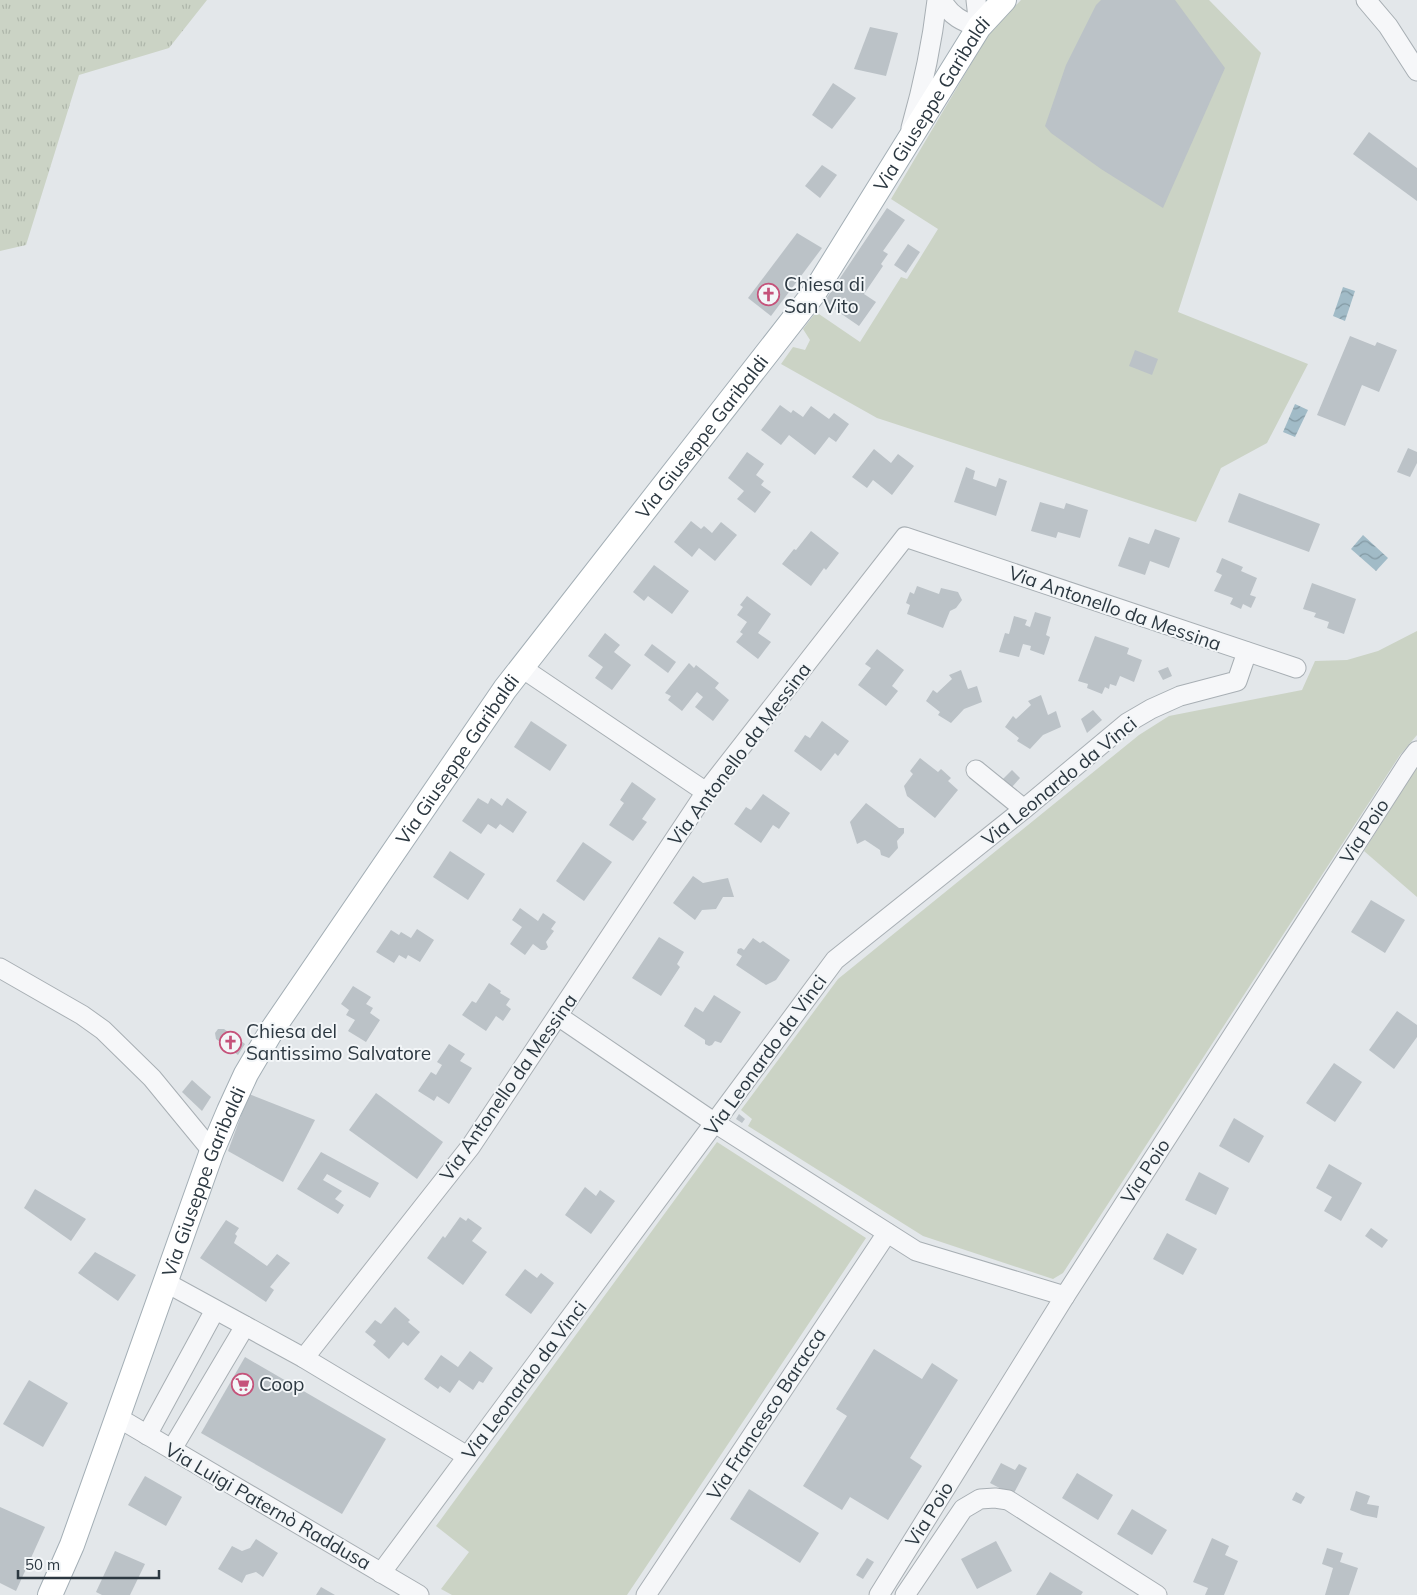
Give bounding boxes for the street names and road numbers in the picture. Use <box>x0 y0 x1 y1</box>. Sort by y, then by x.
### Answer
street label: Via Giuseppe Garibaldi <box>868 11 995 196</box>
street label: Via Giuseppe Garibaldi <box>630 350 773 524</box>
street label: Via Antonello da Messina <box>1006 560 1224 656</box>
street label: Via Antonello da Messina <box>662 658 816 850</box>
street label: Via Giuseppe Garibaldi <box>390 669 524 849</box>
street label: Via Leonardo da Vinci <box>977 711 1141 851</box>
street label: Via Poio <box>1334 794 1394 868</box>
street label: Via Leonardo da Vinci <box>699 970 831 1140</box>
street label: Via Antonello da Messina <box>434 989 582 1185</box>
street label: Via Giuseppe Garibaldi <box>156 1083 251 1280</box>
street label: Via Poio <box>1115 1134 1175 1208</box>
street label: Via Leonardo da Vinci <box>456 1296 592 1464</box>
street label: Via Francesco Baracca <box>701 1323 831 1505</box>
street label: Via Luigi Paternò Raddusa <box>161 1437 375 1575</box>
street label: Via Poio <box>900 1477 958 1551</box>

